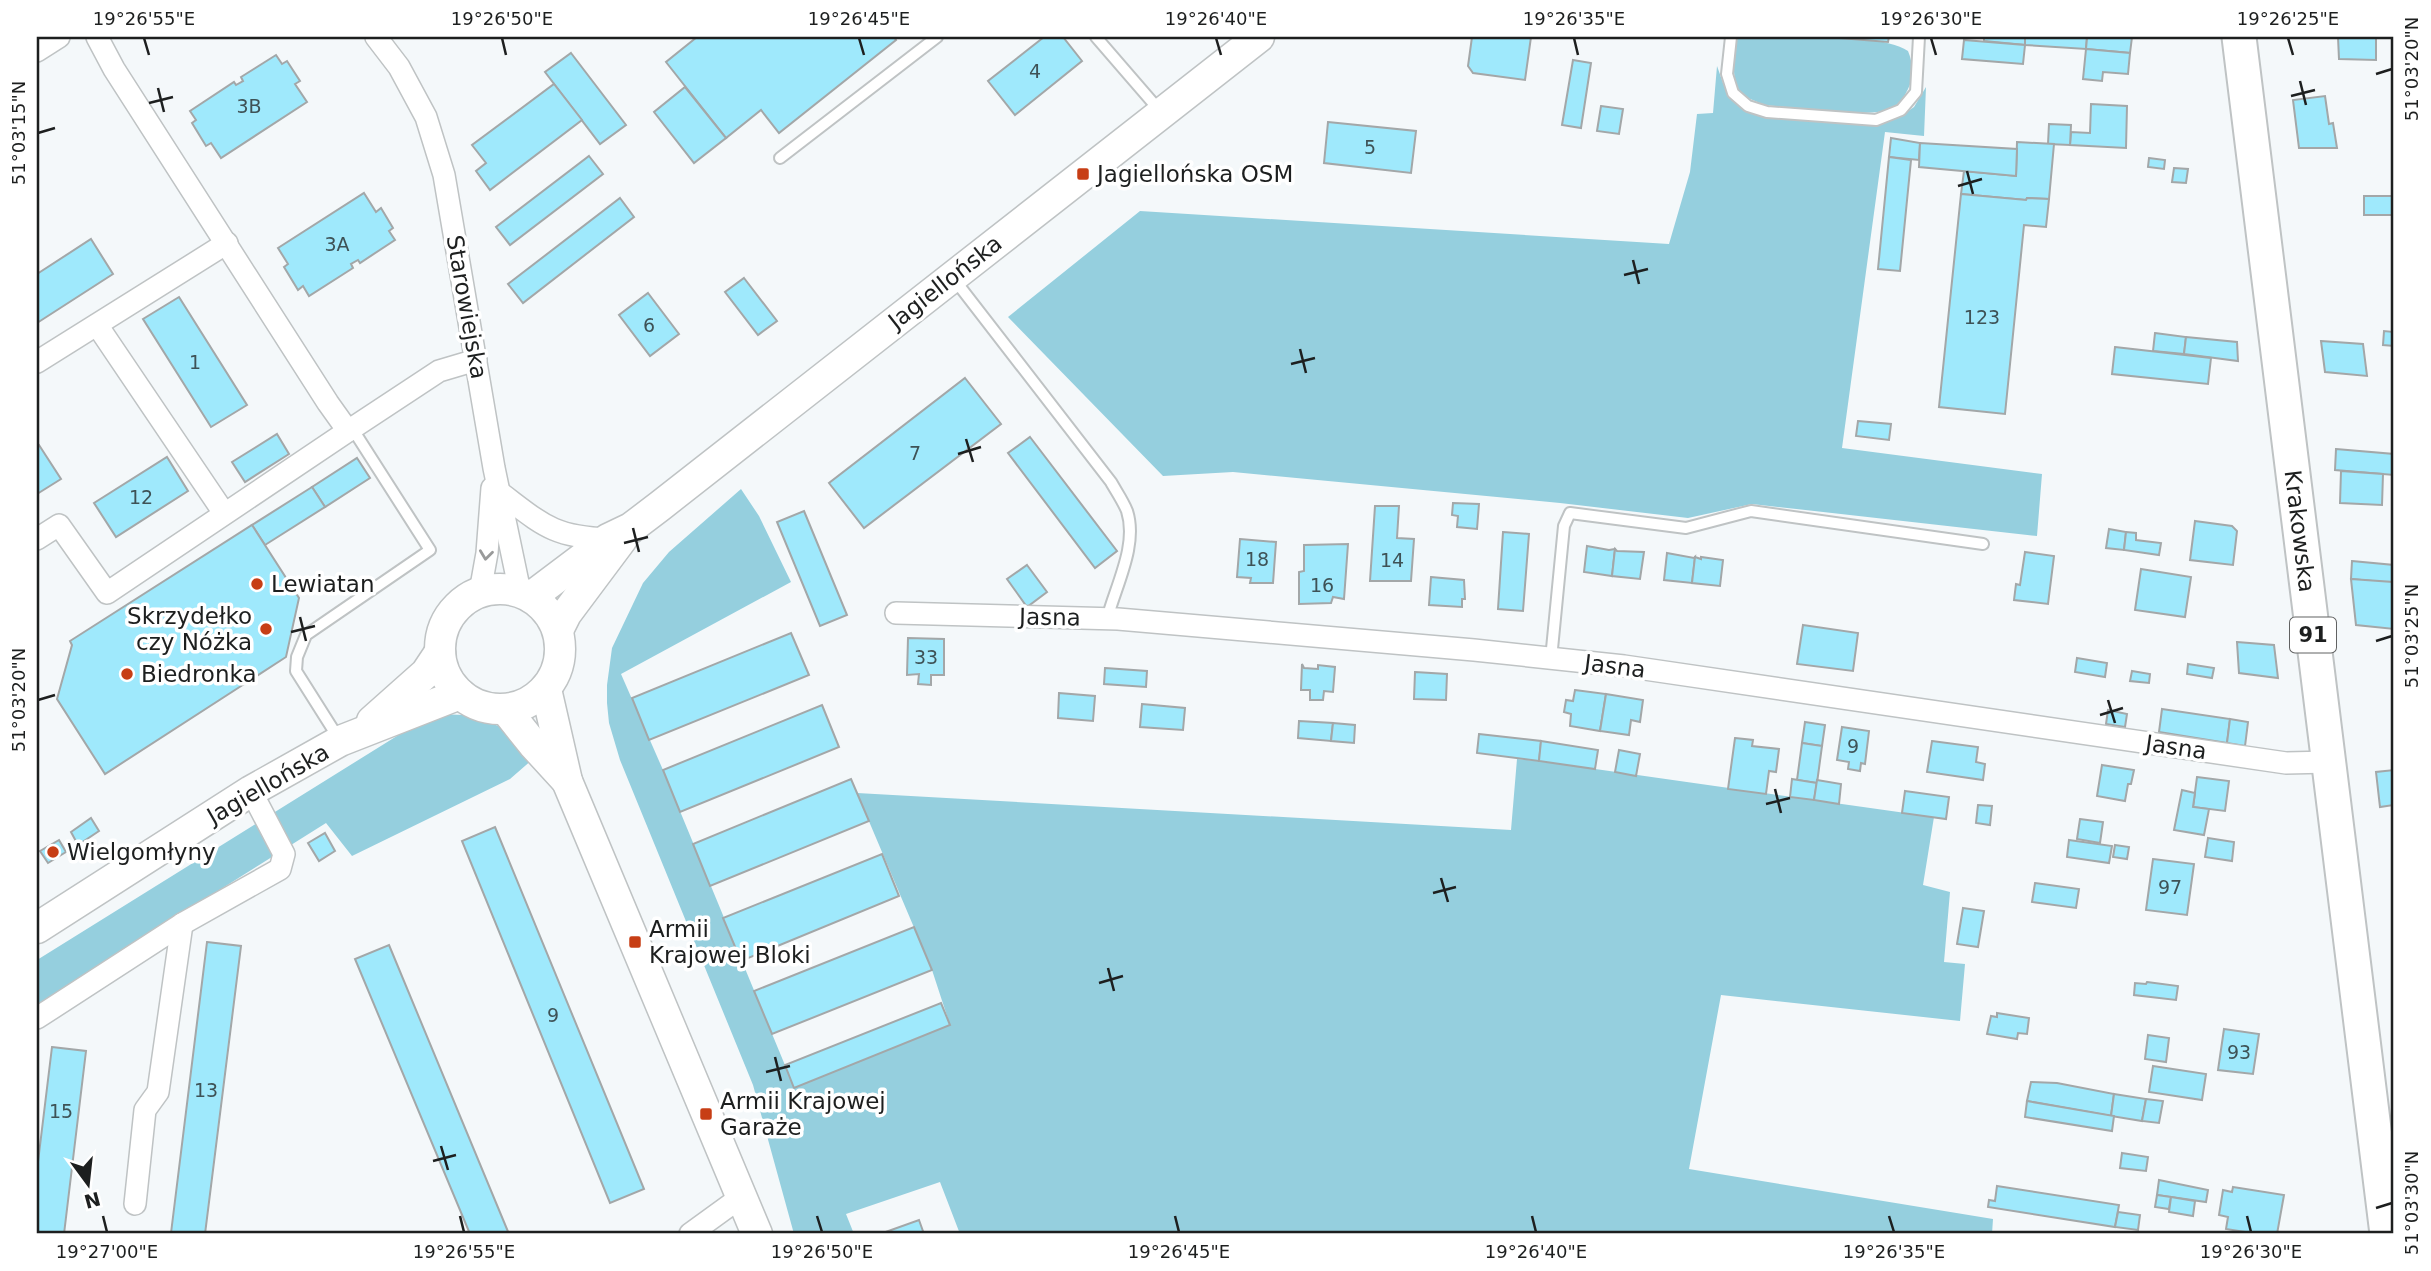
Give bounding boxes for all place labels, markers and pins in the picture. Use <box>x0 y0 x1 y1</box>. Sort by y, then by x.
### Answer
place label: Jagiellońska OSM <box>1095 161 1293 187</box>
marker: Jagiellońska OSM <box>1075 166 1091 182</box>
place label: Lewiatan <box>271 571 375 597</box>
marker: Lewiatan <box>249 576 265 592</box>
place label: Skrzydełko czy Nóżka <box>127 603 252 655</box>
marker: Skrzydełko czy Nóżka <box>258 621 274 637</box>
place label: Biedronka <box>141 661 257 687</box>
marker: Biedronka <box>119 666 135 682</box>
place label: Wielgomłyny <box>67 839 216 865</box>
marker: Wielgomłyny <box>45 844 61 860</box>
place label: Armii Krajowej Bloki <box>649 916 811 968</box>
marker: Armii Krajowej Bloki <box>627 934 643 950</box>
place label: Armii Krajowej Garaże <box>720 1088 886 1140</box>
marker: Armii Krajowej Garaże <box>698 1106 714 1122</box>

